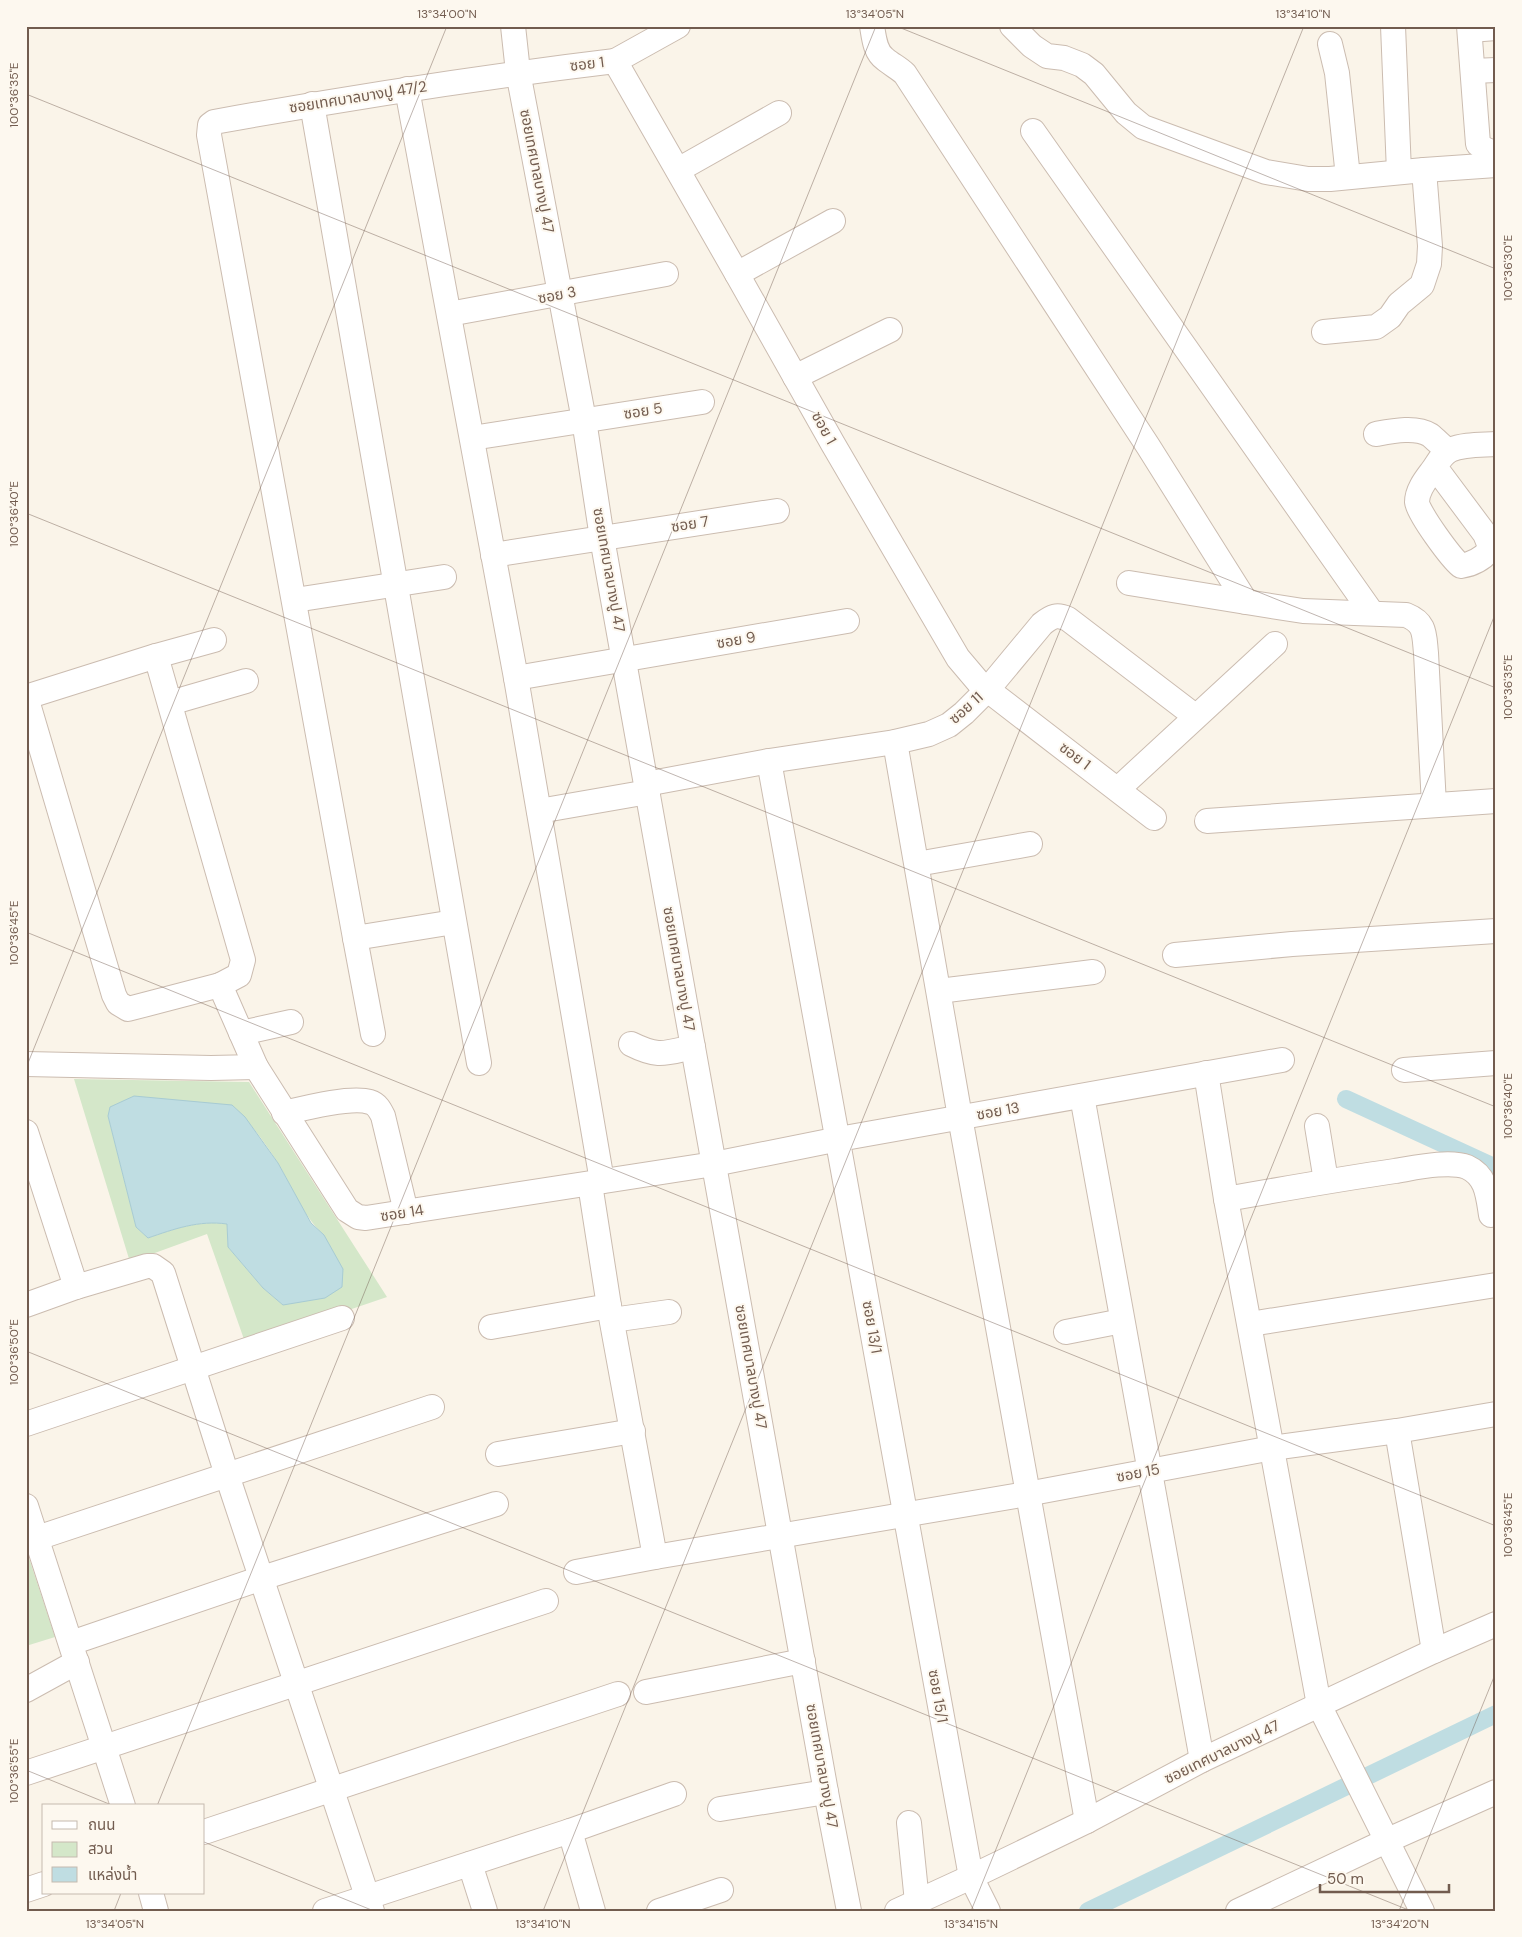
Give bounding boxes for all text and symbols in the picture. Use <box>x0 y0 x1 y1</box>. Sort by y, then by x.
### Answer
text: 13°34'00"N <box>417 6 477 22</box>
text: 13°34'05"N <box>846 6 904 22</box>
text: 13°34'10"N <box>1276 6 1330 22</box>
street label: ซอย 1 <box>569 52 605 76</box>
text: 100°36'35"E <box>6 62 22 128</box>
street label: ซอยเทศบาลบางปู 47/2 <box>288 76 428 118</box>
street label: ซอยเทศบาลบางปู 47 <box>515 107 559 235</box>
text: 100°36'30"E <box>1500 235 1516 301</box>
street label: ซอย 3 <box>536 281 578 309</box>
street label: ซอย 5 <box>622 398 664 424</box>
street label: ซอย 1 <box>807 408 841 448</box>
text: 100°36'40"E <box>6 481 22 547</box>
street label: ซอยเทศบาลบางปู 47 <box>588 506 630 634</box>
street label: ซอย 7 <box>670 511 710 537</box>
street label: ซอย 9 <box>715 627 757 653</box>
text: 100°36'35"E <box>1500 654 1516 720</box>
street label: ซอย 11 <box>945 687 987 729</box>
street label: ซอย 1 <box>1055 738 1095 774</box>
text: 100°36'45"E <box>6 900 22 965</box>
street label: ซอยเทศบาลบางปู 47 <box>658 905 700 1033</box>
text: 100°36'40"E <box>1500 1073 1516 1139</box>
street label: ซอย 13 <box>975 1097 1021 1125</box>
street label: ซอย 14 <box>379 1200 425 1226</box>
street label: ซอย 13/1 <box>858 1299 886 1355</box>
street label: ซอยเทศบาลบางปู 47 <box>730 1303 772 1431</box>
text: 100°36'50"E <box>6 1319 22 1385</box>
street label: ซอย 15 <box>1115 1459 1161 1487</box>
text: 100°36'45"E <box>1500 1492 1516 1557</box>
street label: ซอย 15/1 <box>923 1668 953 1724</box>
street label: ซอยเทศบาลบางปู 47 <box>801 1702 843 1830</box>
street label: ซอยเทศบาลบางปู 47 <box>1161 1715 1283 1789</box>
text: 100°36'55"E <box>6 1738 22 1804</box>
legend <box>42 1804 205 1894</box>
text: ถนน <box>88 1815 115 1835</box>
text: สวน <box>88 1839 113 1859</box>
scale bar <box>1320 1862 1448 1894</box>
text: แหล่งน้ำ <box>88 1864 137 1885</box>
text: 50 m <box>1327 1869 1364 1889</box>
text: 13°34'05"N <box>86 1916 144 1932</box>
text: 13°34'10"N <box>516 1916 570 1932</box>
text: 13°34'15"N <box>944 1916 998 1932</box>
text: 13°34'20"N <box>1371 1916 1429 1932</box>

